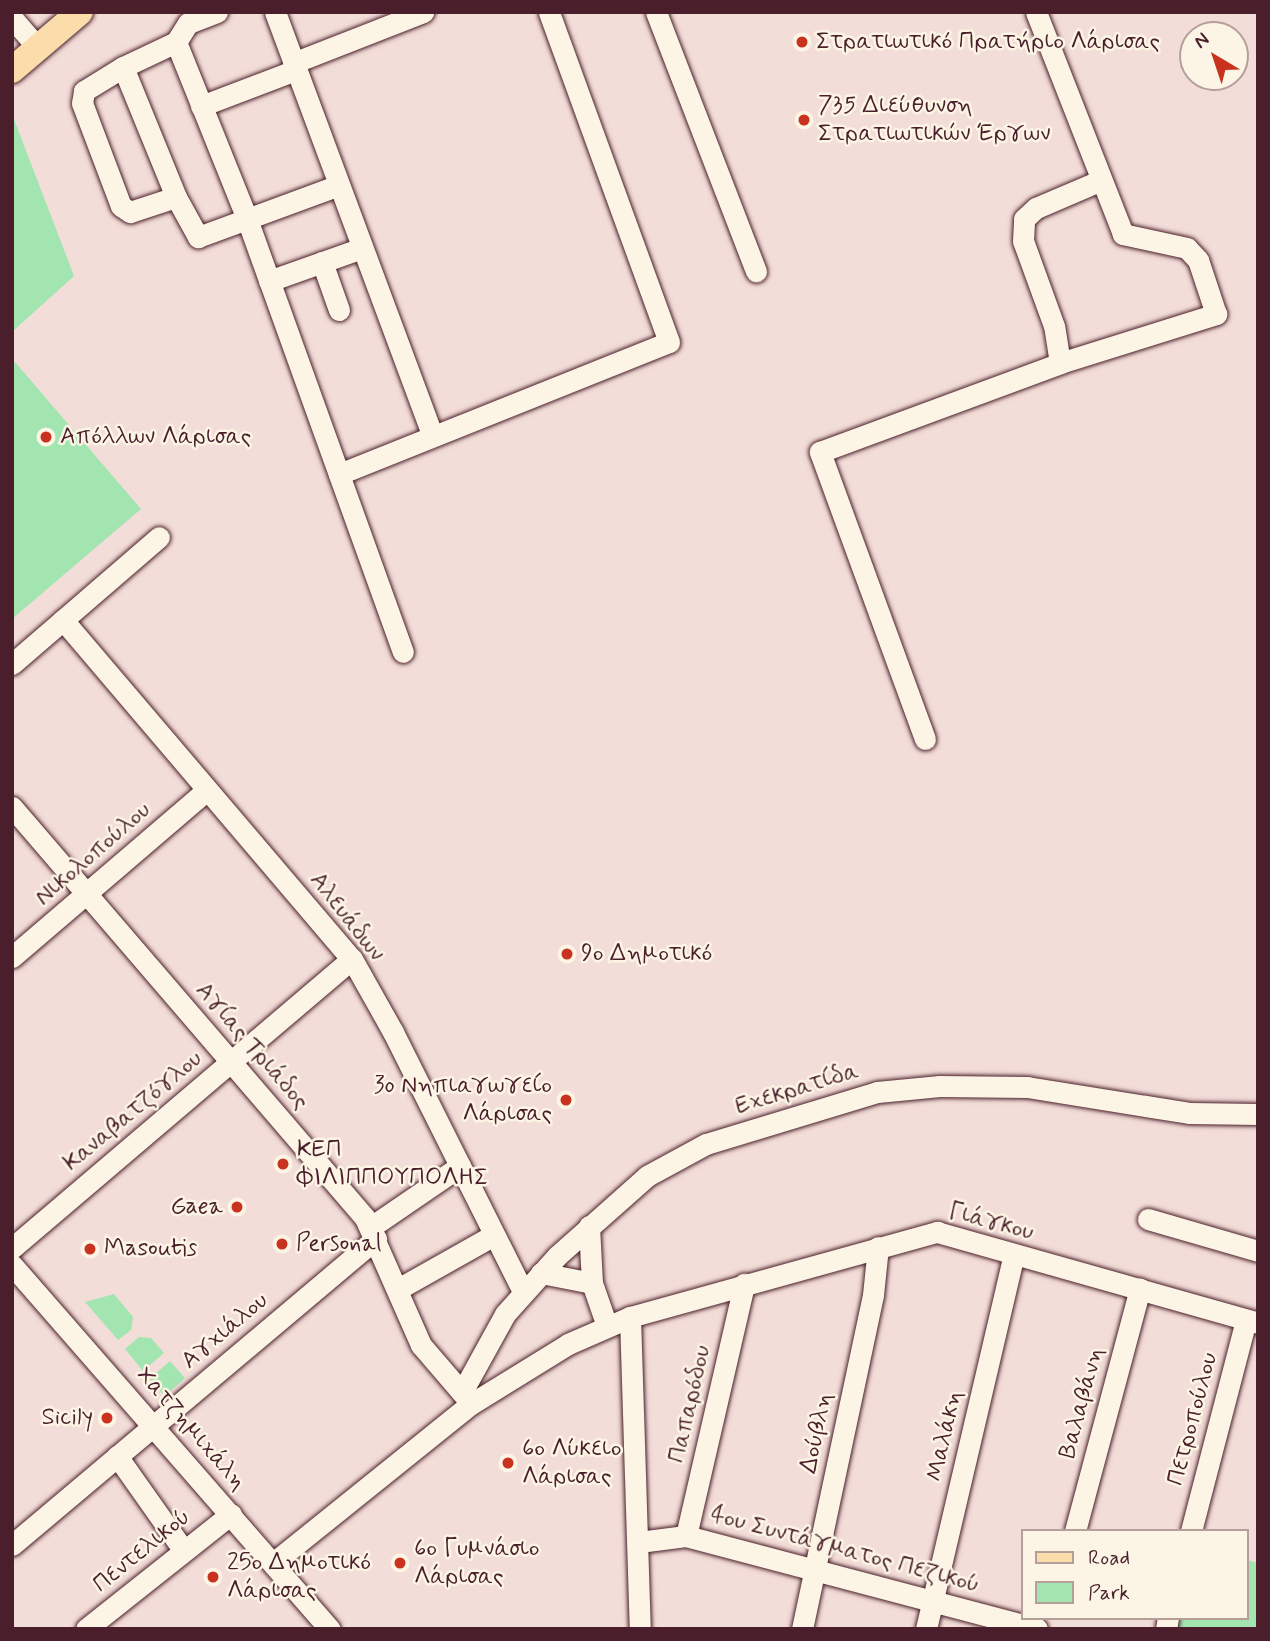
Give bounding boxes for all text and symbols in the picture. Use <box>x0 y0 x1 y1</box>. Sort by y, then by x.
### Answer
north arrow <box>1179 21 1249 91</box>
text: N <box>1189 27 1215 55</box>
place label: Στρατιωτικό Πρατήριο Λάρισας <box>816 28 1160 56</box>
marker: Στρατιωτικό Πρατήριο Λάρισας <box>794 34 810 50</box>
place label: 735 Διεύθυνση Στρατιωτικών Έργων <box>818 92 1051 148</box>
marker: 735 Διεύθυνση Στρατιωτικών Έργων <box>796 112 812 128</box>
place label: Απόλλων Λάρισας <box>60 423 251 451</box>
marker: Απόλλων Λάρισας <box>38 429 54 445</box>
street label: Νικολοπούλου <box>29 796 157 912</box>
street label: Αλευάδων <box>303 867 391 967</box>
place label: 9ο Δημοτικό <box>581 940 712 968</box>
marker: 9ο Δημοτικό <box>559 946 575 962</box>
street label: Αγίας Τριάδος <box>189 977 315 1115</box>
street label: Καναβατζόγλου <box>58 1045 208 1177</box>
street label: Εχεκρατίδα <box>732 1057 862 1121</box>
place label: 3o Νηπιαγωγείο Λάρισας <box>374 1072 552 1128</box>
marker: 3o Νηπιαγωγείο Λάρισας <box>558 1092 574 1108</box>
place label: ΚΕΠ ΦΙΛΙΠΠΟΥΠΟΛΗΣ <box>297 1136 488 1192</box>
marker: ΚΕΠ ΦΙΛΙΠΠΟΥΠΟΛΗΣ <box>275 1156 291 1172</box>
place label: Gaea <box>171 1193 223 1221</box>
street label: Γιάγκου <box>945 1197 1037 1247</box>
marker: Gaea <box>229 1199 245 1215</box>
place label: Personal <box>296 1230 382 1258</box>
place label: Masoutis <box>104 1235 197 1263</box>
marker: Personal <box>274 1236 290 1252</box>
marker: Masoutis <box>82 1241 98 1257</box>
street label: Αγχιάλου <box>176 1287 274 1375</box>
street label: Παπαρόδου <box>662 1342 718 1466</box>
street label: Βαλαβάνη <box>1053 1344 1111 1462</box>
street label: Πετροπούλου <box>1161 1349 1225 1489</box>
street label: Χατζημιχάλη <box>130 1361 252 1497</box>
street label: Μαλάκη <box>921 1388 969 1484</box>
street label: Δούβλη <box>794 1390 840 1476</box>
place label: Sicily <box>41 1404 93 1432</box>
marker: Sicily <box>99 1410 115 1426</box>
place label: 6ο Λύκειο Λάρισας <box>522 1435 621 1491</box>
marker: 6ο Λύκειο Λάρισας <box>500 1455 516 1471</box>
street label: 4ου Συντάγματος Πεζικού <box>707 1500 983 1600</box>
street label: Πεντελικού <box>87 1503 197 1599</box>
legend <box>1021 1529 1249 1620</box>
place label: 6ο Γυμνάσιο Λάρισας <box>414 1535 539 1591</box>
text: Road <box>1088 1544 1130 1572</box>
place label: 25ο Δημοτικό Λάρισας <box>227 1549 371 1605</box>
marker: 6ο Γυμνάσιο Λάρισας <box>392 1555 408 1571</box>
marker: 25ο Δημοτικό Λάρισας <box>205 1569 221 1585</box>
text: Park <box>1088 1579 1130 1607</box>

